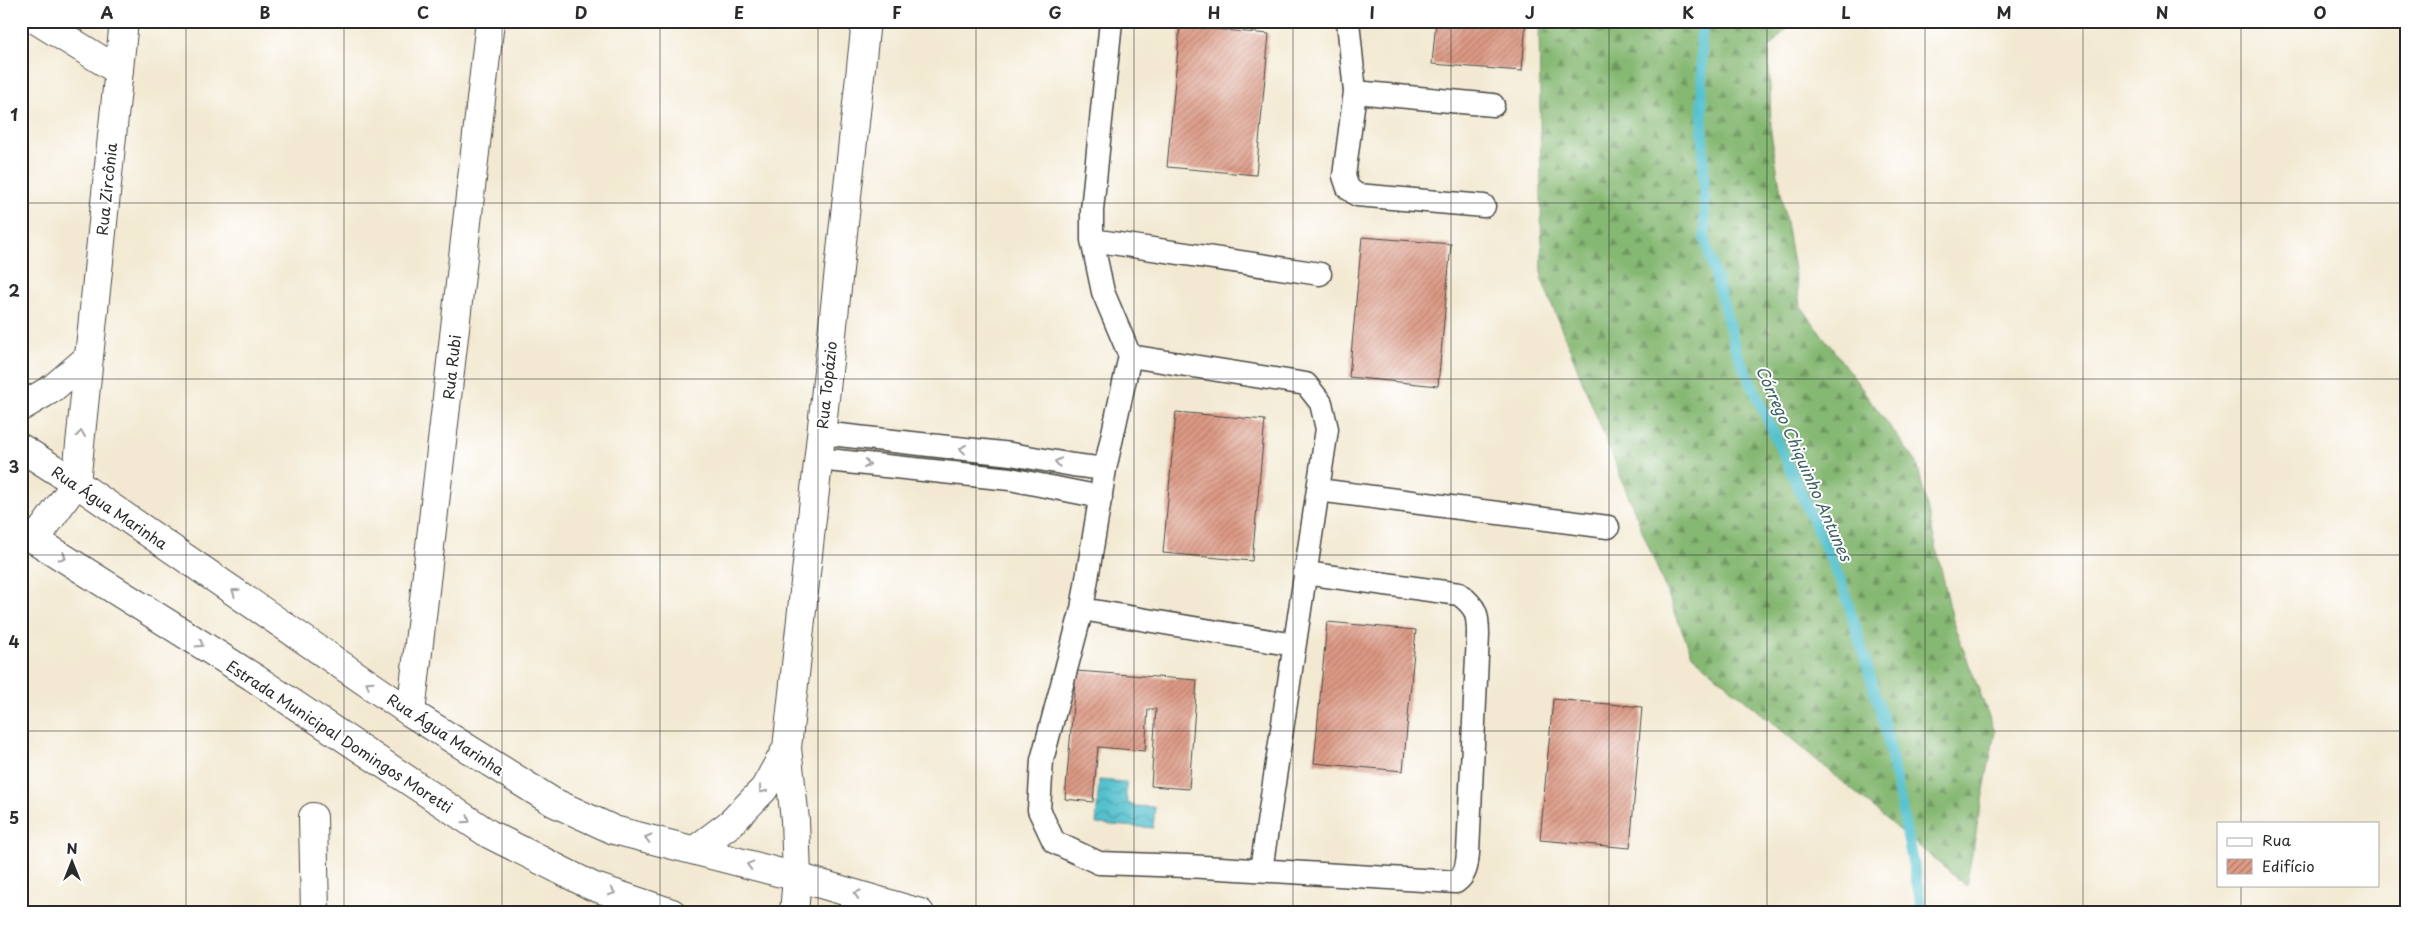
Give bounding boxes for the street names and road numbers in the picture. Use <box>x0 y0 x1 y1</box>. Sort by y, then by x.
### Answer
street label: Rua Zircônia <box>90 141 122 237</box>
street label: Rua Rubi <box>436 333 466 401</box>
street label: Rua Topázio <box>810 340 842 430</box>
street label: Rua Água Marinha <box>47 460 173 555</box>
street label: Estrada Municipal Domingos Moretti <box>222 654 458 818</box>
street label: Rua Água Marinha <box>383 687 510 781</box>

